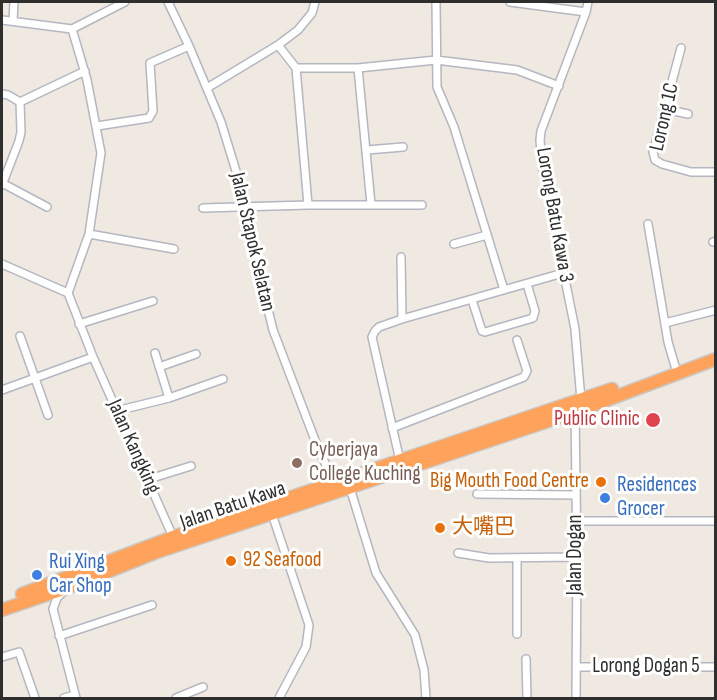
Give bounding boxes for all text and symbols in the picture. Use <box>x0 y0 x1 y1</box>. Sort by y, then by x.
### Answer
street label: Lorong 1C <box>645 81 685 153</box>
street label: Lorong Batu Kawa 3 <box>530 146 578 284</box>
street label: Jalan Stapok Selatan <box>224 170 280 314</box>
street label: Jalan Kangking <box>101 396 165 498</box>
place label: Public Clinic <box>554 407 640 433</box>
marker: Public Clinic <box>644 411 662 429</box>
place label: Cyberjaya College Kuching <box>309 438 421 488</box>
marker: Cyberjaya College Kuching <box>290 456 304 470</box>
place label: Big Mouth Food Centre <box>430 469 589 495</box>
place label: Residences Grocer <box>617 473 697 523</box>
marker: Big Mouth Food Centre <box>594 475 608 489</box>
street label: Jalan Batu Kawa <box>177 476 289 536</box>
marker: Residences Grocer <box>598 491 612 505</box>
place label: 大嘴巴 <box>452 515 515 541</box>
street label: Jalan Dogan <box>563 515 589 595</box>
marker: 大嘴巴 <box>433 521 447 535</box>
place label: 92 Seafood <box>243 548 322 574</box>
place label: Rui Xing Car Shop <box>49 550 112 600</box>
marker: 92 Seafood <box>224 554 238 568</box>
marker: Rui Xing Car Shop <box>30 568 44 582</box>
street label: Lorong Dogan 5 <box>592 654 700 680</box>

